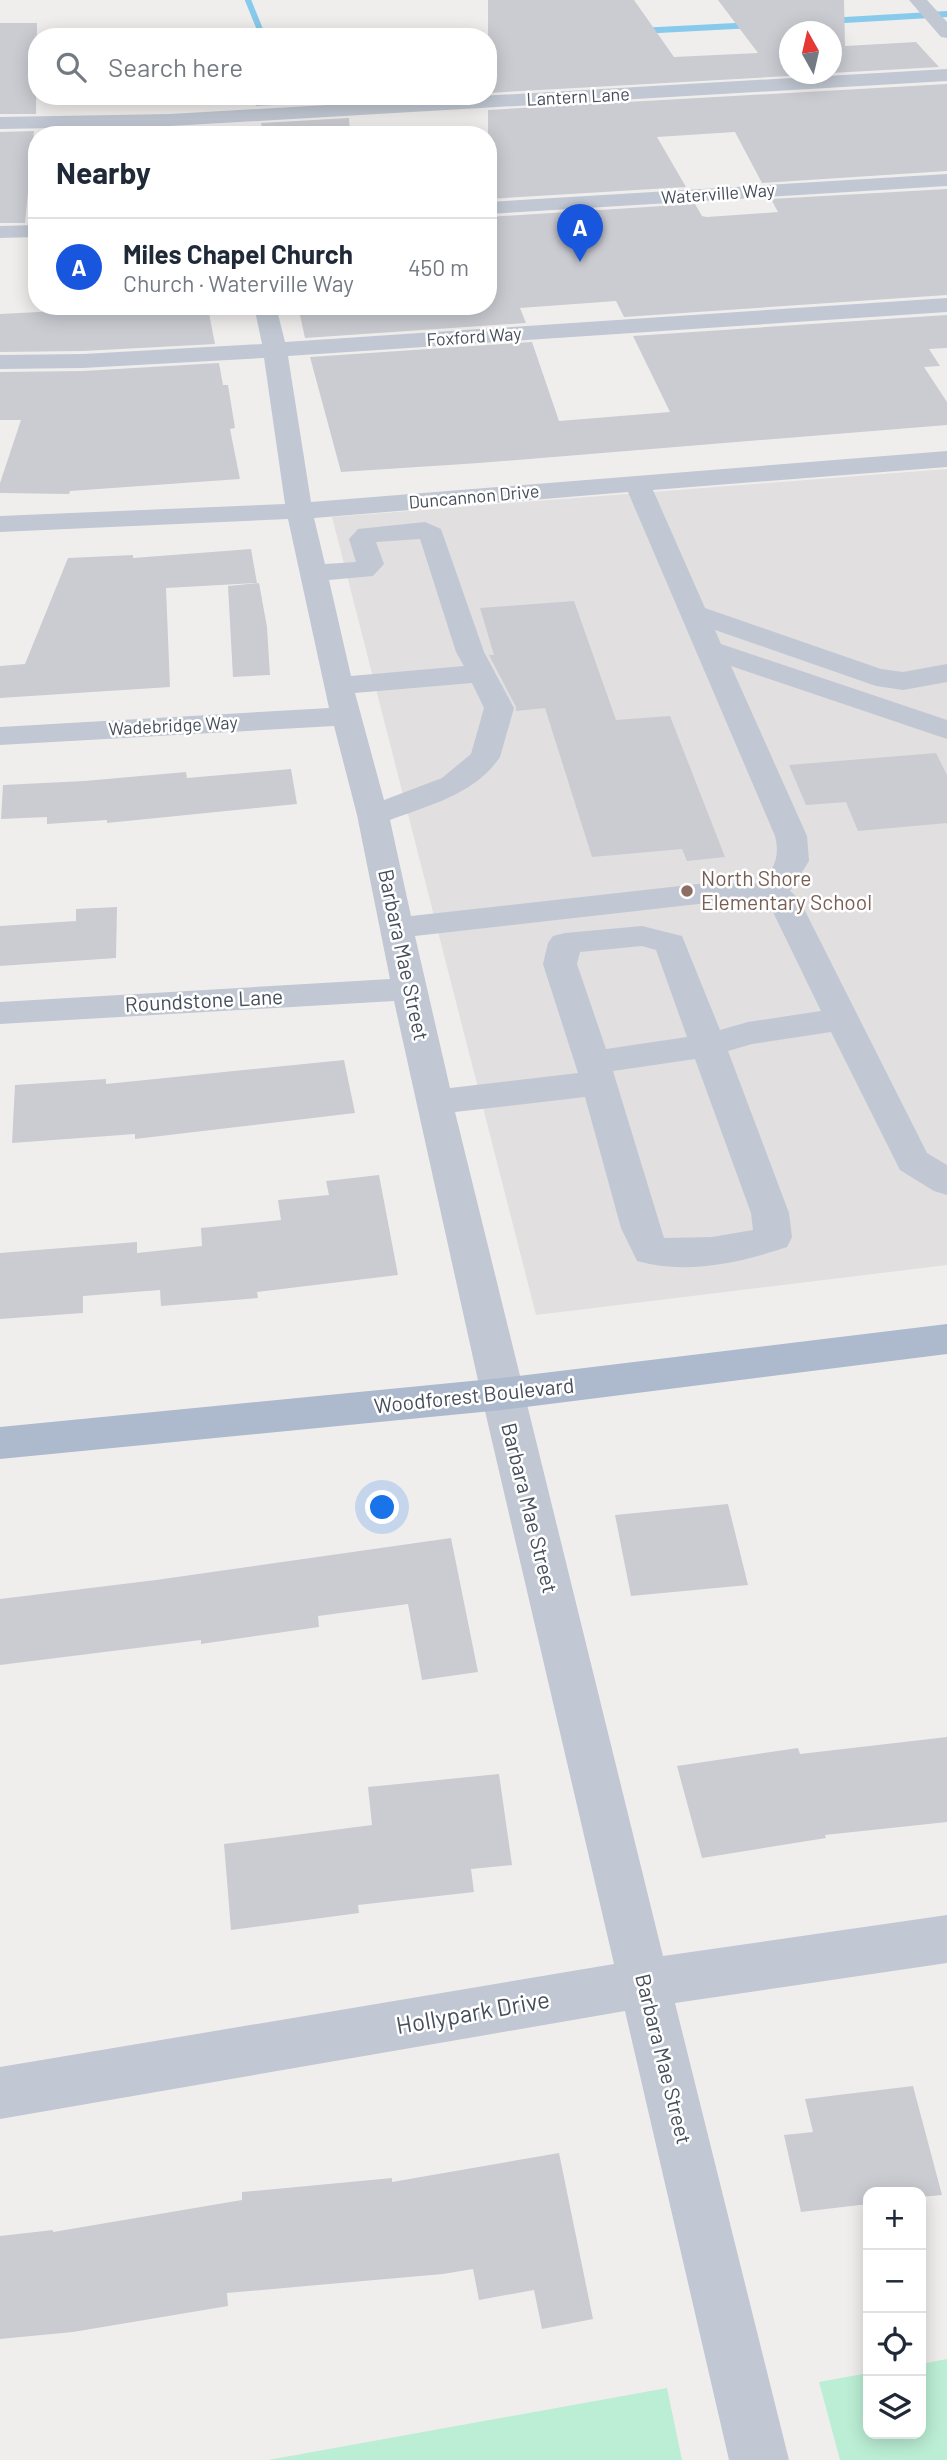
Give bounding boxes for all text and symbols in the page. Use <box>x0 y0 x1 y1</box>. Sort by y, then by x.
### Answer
north arrow <box>779 21 842 84</box>
search box <box>28 28 497 105</box>
icon: search <box>52 48 90 86</box>
text: Search here <box>108 51 243 82</box>
street label: Lantern Lane <box>526 82 630 110</box>
text: Nearby <box>56 154 151 190</box>
street label: Waterville Way <box>660 178 776 208</box>
pin: A <box>557 204 603 262</box>
text: Miles Chapel Church <box>123 238 353 269</box>
text: A <box>71 253 87 281</box>
text: 450 m <box>408 253 469 281</box>
text: Church · Waterville Way <box>123 269 354 297</box>
street label: Foxford Way <box>426 322 522 350</box>
street label: Duncannon Drive <box>408 479 540 513</box>
street label: Wadebridge Way <box>108 711 238 739</box>
place label: North Shore Elementary School <box>701 865 872 914</box>
street label: Barbara Mae Street <box>374 867 435 1043</box>
marker: North Shore Elementary School <box>679 883 695 899</box>
street label: Roundstone Lane <box>124 983 284 1016</box>
street label: Woodforest Boulevard <box>372 1372 575 1417</box>
street label: Barbara Mae Street <box>497 1420 564 1595</box>
your location <box>365 1490 399 1524</box>
street label: Barbara Mae Street <box>631 1971 698 2146</box>
street label: Hollypark Drive <box>394 1984 552 2039</box>
map controls <box>863 2187 926 2439</box>
button: + <box>863 2187 926 2250</box>
button: − <box>863 2250 926 2313</box>
button: locate <box>863 2313 926 2376</box>
button: layers <box>863 2376 926 2439</box>

